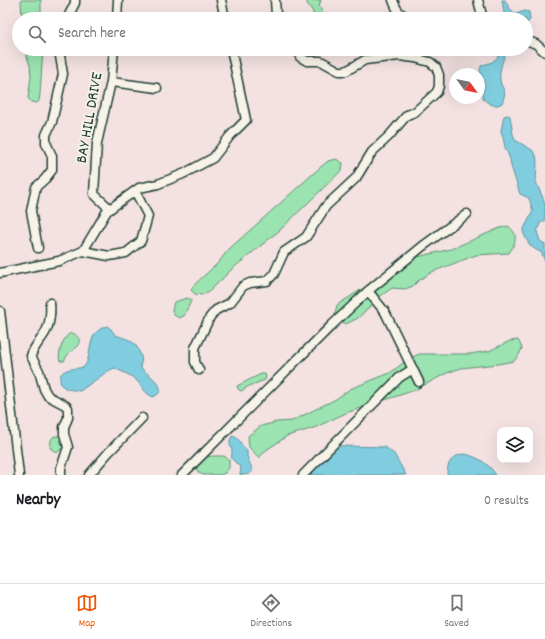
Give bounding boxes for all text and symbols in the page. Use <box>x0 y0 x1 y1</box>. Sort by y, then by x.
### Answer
search box <box>12 12 533 56</box>
icon: search <box>26 23 48 45</box>
text: Search here <box>58 23 126 45</box>
north arrow <box>449 68 485 104</box>
street label: BAY HILL DRIVE <box>71 70 109 165</box>
map controls <box>497 427 533 463</box>
button: layers <box>497 427 533 463</box>
text: Nearby <box>16 489 60 513</box>
text: 0 results <box>484 492 529 511</box>
tab: Map <box>76 592 98 632</box>
tab: Directions <box>250 592 292 632</box>
tab: Saved <box>444 592 469 632</box>

